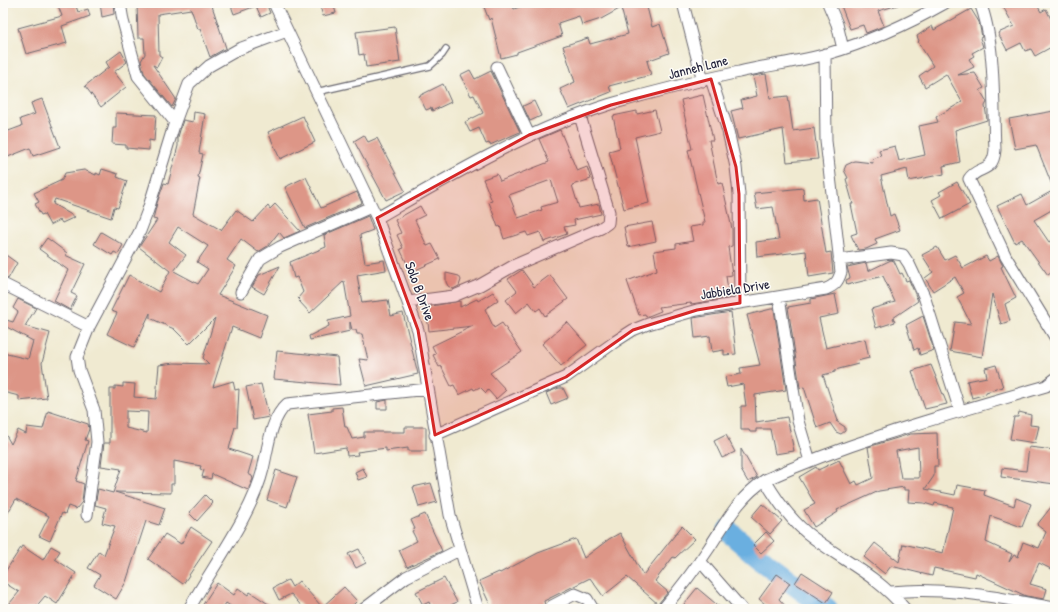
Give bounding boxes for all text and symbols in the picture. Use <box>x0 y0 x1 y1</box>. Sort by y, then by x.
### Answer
street label: Janneh Lane <box>666 50 730 83</box>
street label: Solo B Drive <box>401 259 440 323</box>
street label: Jabbiela Drive <box>699 274 771 303</box>

